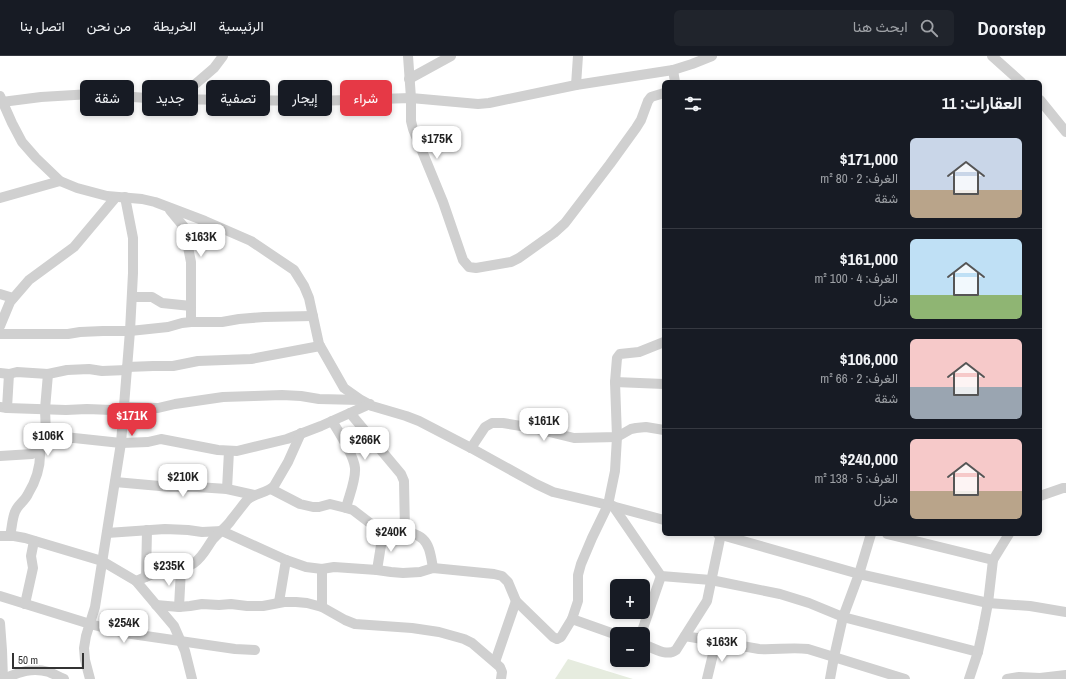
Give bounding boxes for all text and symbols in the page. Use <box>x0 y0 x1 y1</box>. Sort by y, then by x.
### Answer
search box <box>674 10 954 46</box>
text: Doorstep <box>978 15 1046 41</box>
text: ابحث هنا <box>853 16 908 37</box>
text: اتصل بنا <box>20 17 65 35</box>
text: من نحن <box>87 17 131 35</box>
text: الخريطة <box>153 17 196 35</box>
text: الرئيسية <box>218 17 264 35</box>
icon: search <box>918 17 940 39</box>
chip: شقة <box>80 80 134 116</box>
chip: جديد <box>142 80 198 116</box>
chip: تصفية <box>206 80 270 116</box>
chip: إيجار <box>278 80 332 116</box>
chip: شراء <box>340 80 392 116</box>
text: العقارات: 11 <box>942 91 1022 114</box>
icon: filters <box>682 93 704 115</box>
pin: $175K <box>409 126 465 160</box>
text: $175K <box>421 130 453 147</box>
text: $171,000 <box>840 147 898 170</box>
icon: home <box>942 154 990 202</box>
text: الغرف: 2 · 80 m² <box>820 170 898 187</box>
text: شقة <box>875 190 898 207</box>
pin: $163K <box>173 224 229 258</box>
text: $163K <box>185 228 217 245</box>
text: $161,000 <box>840 247 898 270</box>
icon: home <box>942 255 990 303</box>
text: الغرف: 4 · 100 m² <box>814 270 898 287</box>
text: منزل <box>874 290 898 307</box>
text: $106,000 <box>840 347 898 370</box>
icon: home <box>942 355 990 403</box>
text: الغرف: 2 · 66 m² <box>820 370 898 387</box>
text: شقة <box>875 390 898 407</box>
pin: $171K <box>104 403 160 437</box>
text: $171K <box>116 407 148 424</box>
pin: $161K <box>516 408 572 442</box>
text: $161K <box>528 412 560 429</box>
pin: $106K <box>20 423 76 457</box>
text: $106K <box>32 427 64 444</box>
pin: $266K <box>337 427 393 461</box>
text: $266K <box>349 431 381 448</box>
text: $240,000 <box>840 447 898 470</box>
icon: home <box>942 455 990 503</box>
pin: $210K <box>155 464 211 498</box>
text: $210K <box>167 468 199 485</box>
text: الغرف: 5 · 138 m² <box>814 470 898 487</box>
text: منزل <box>874 490 898 507</box>
pin: $240K <box>363 519 419 553</box>
text: $240K <box>375 523 407 540</box>
pin: $235K <box>141 553 197 587</box>
text: $235K <box>153 557 185 574</box>
map controls <box>610 579 650 667</box>
button: + <box>610 579 650 619</box>
pin: $254K <box>96 610 152 644</box>
text: $254K <box>108 614 140 631</box>
button: − <box>610 627 650 667</box>
pin: $163K <box>694 629 750 663</box>
text: $163K <box>706 633 738 650</box>
scale bar <box>12 651 84 670</box>
text: 50 m <box>18 653 38 667</box>

